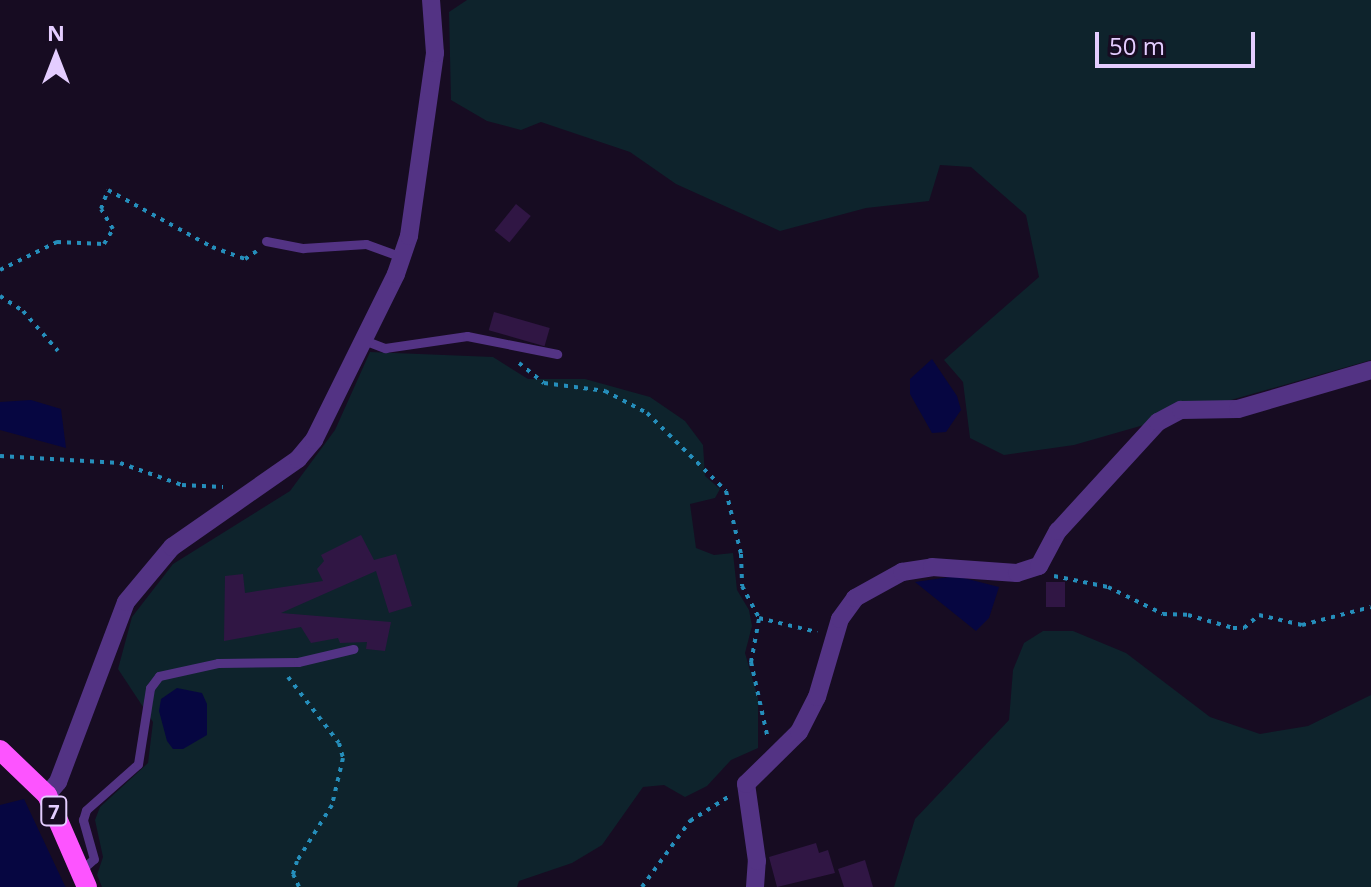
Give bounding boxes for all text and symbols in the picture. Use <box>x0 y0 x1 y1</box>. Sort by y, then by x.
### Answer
north arrow <box>16 16 96 96</box>
scale bar <box>1099 16 1259 66</box>
text: N <box>47 17 65 47</box>
text: 50 m <box>1109 29 1165 62</box>
road number: 7 <box>40 795 68 827</box>

